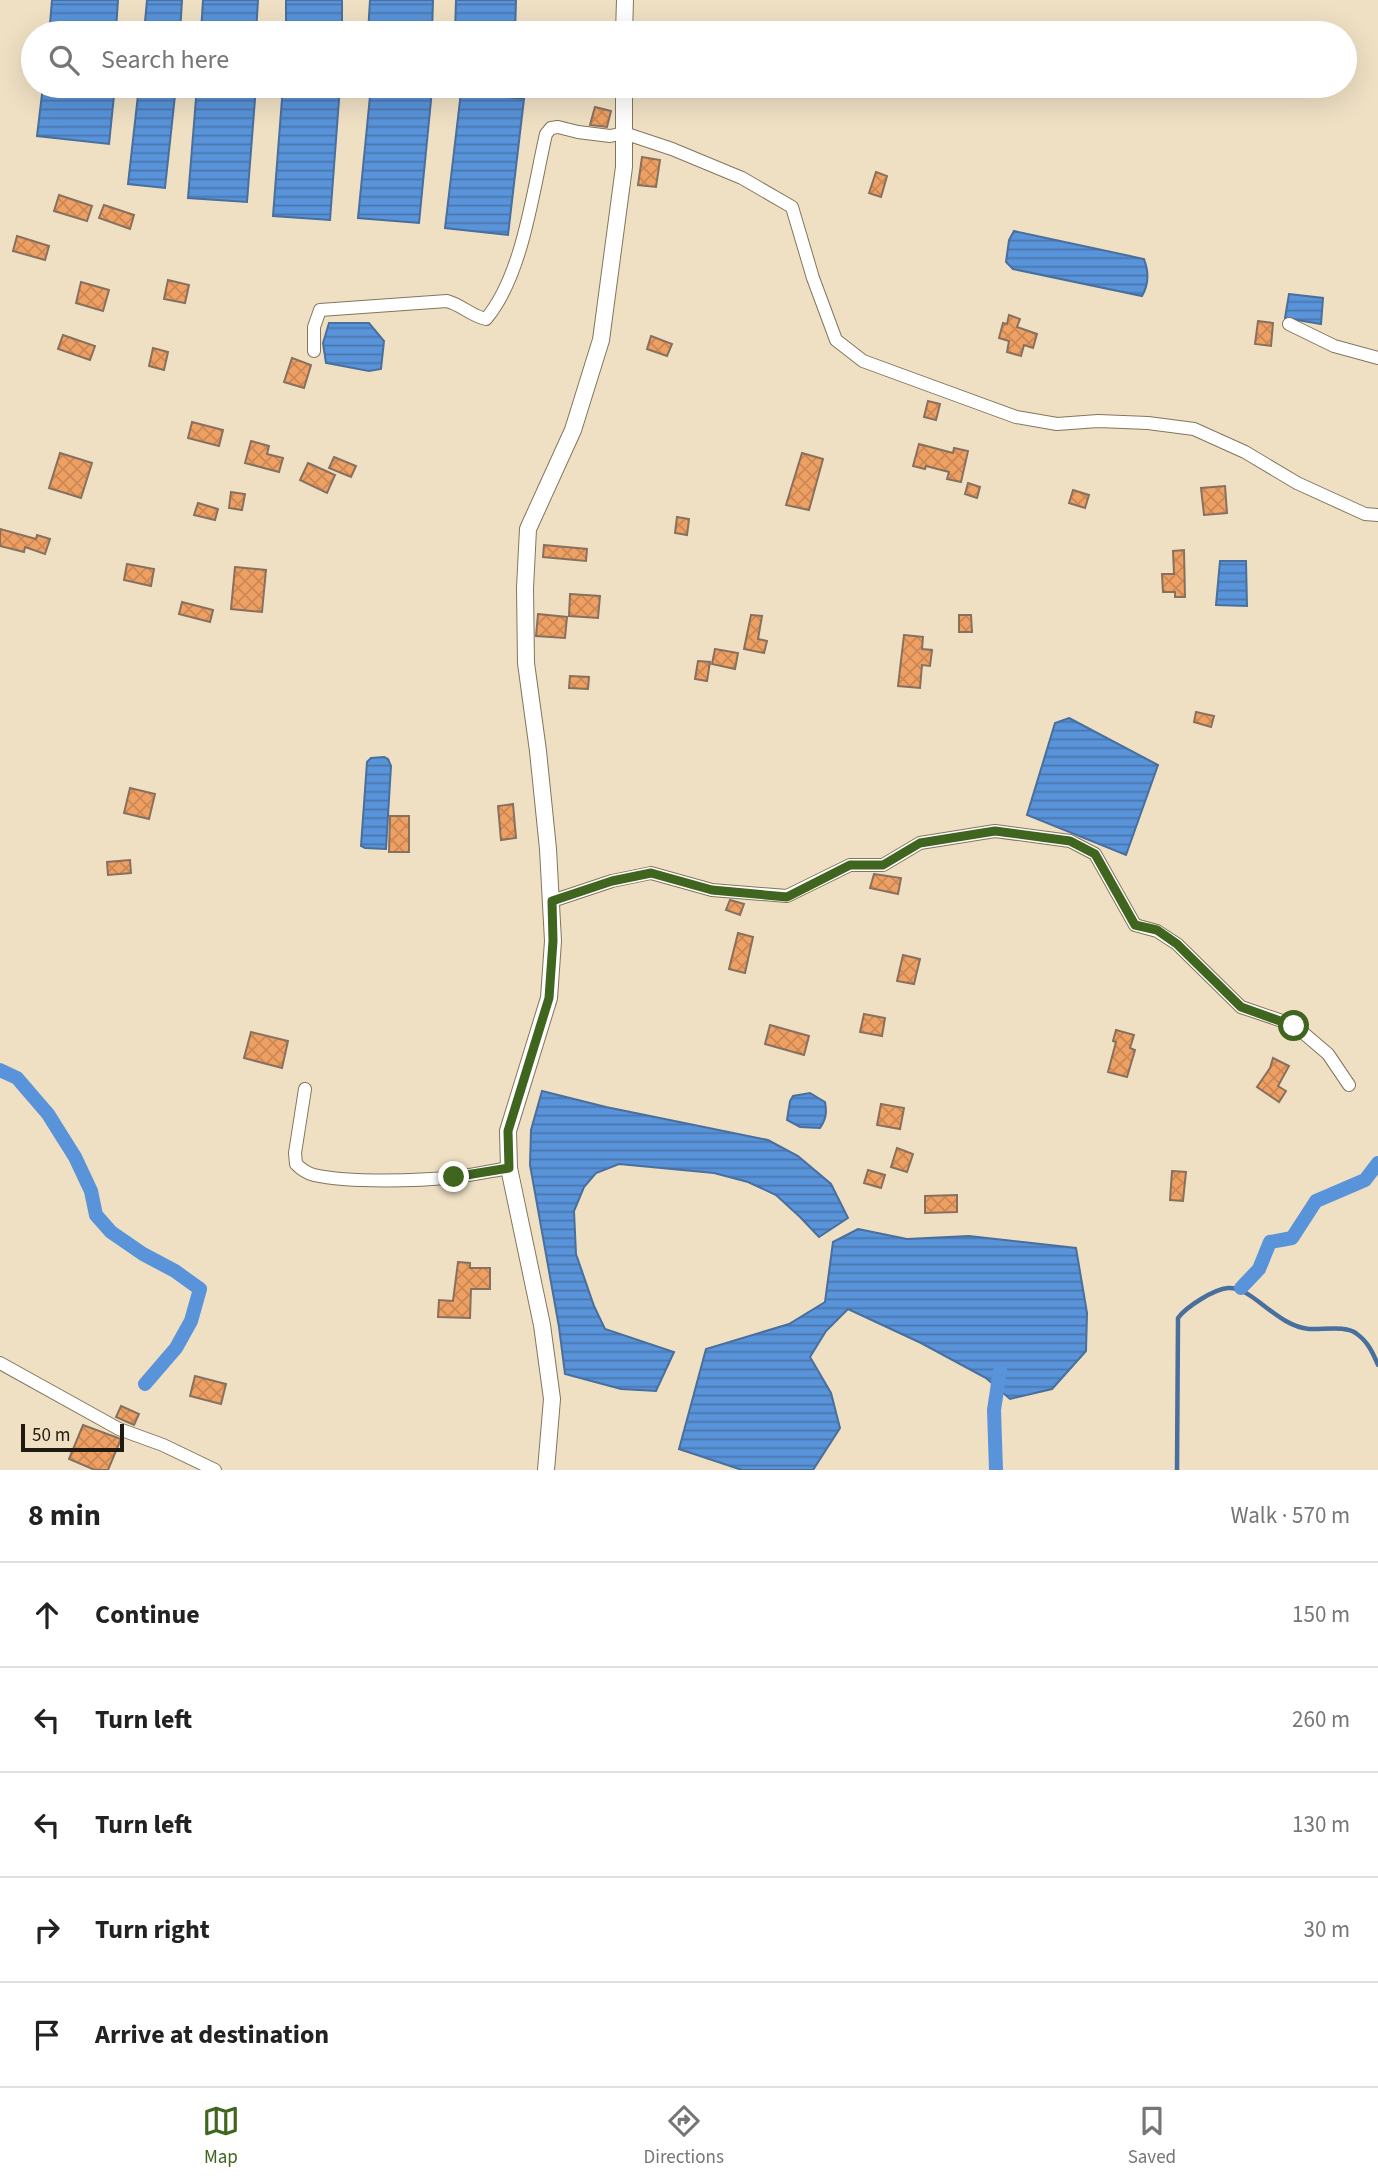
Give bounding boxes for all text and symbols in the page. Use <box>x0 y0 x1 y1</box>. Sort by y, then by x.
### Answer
search box <box>21 21 1357 98</box>
icon: search <box>45 41 83 79</box>
text: Search here <box>101 41 229 78</box>
route start <box>1278 1010 1309 1041</box>
route end <box>438 1161 469 1192</box>
scale bar <box>21 1421 124 1453</box>
text: 50 m <box>32 1422 70 1449</box>
text: 8 min <box>28 1494 101 1537</box>
text: Walk · 570 m <box>1231 1499 1350 1532</box>
icon: ahead <box>28 1596 66 1634</box>
text: Continue <box>95 1596 200 1633</box>
text: 150 m <box>1292 1598 1350 1631</box>
icon: left <box>28 1701 66 1739</box>
text: Turn left <box>95 1701 192 1738</box>
text: 260 m <box>1292 1703 1350 1736</box>
icon: left <box>28 1806 66 1844</box>
text: Turn left <box>95 1806 192 1843</box>
text: 130 m <box>1292 1808 1350 1841</box>
icon: right <box>28 1911 66 1949</box>
text: Turn right <box>95 1911 210 1948</box>
text: 30 m <box>1303 1913 1350 1946</box>
icon: arrive <box>28 2016 66 2054</box>
text: Arrive at destination <box>95 2016 329 2053</box>
tab: Map <box>202 2102 240 2171</box>
tab: Directions <box>644 2102 724 2171</box>
tab: Saved <box>1128 2102 1176 2171</box>

